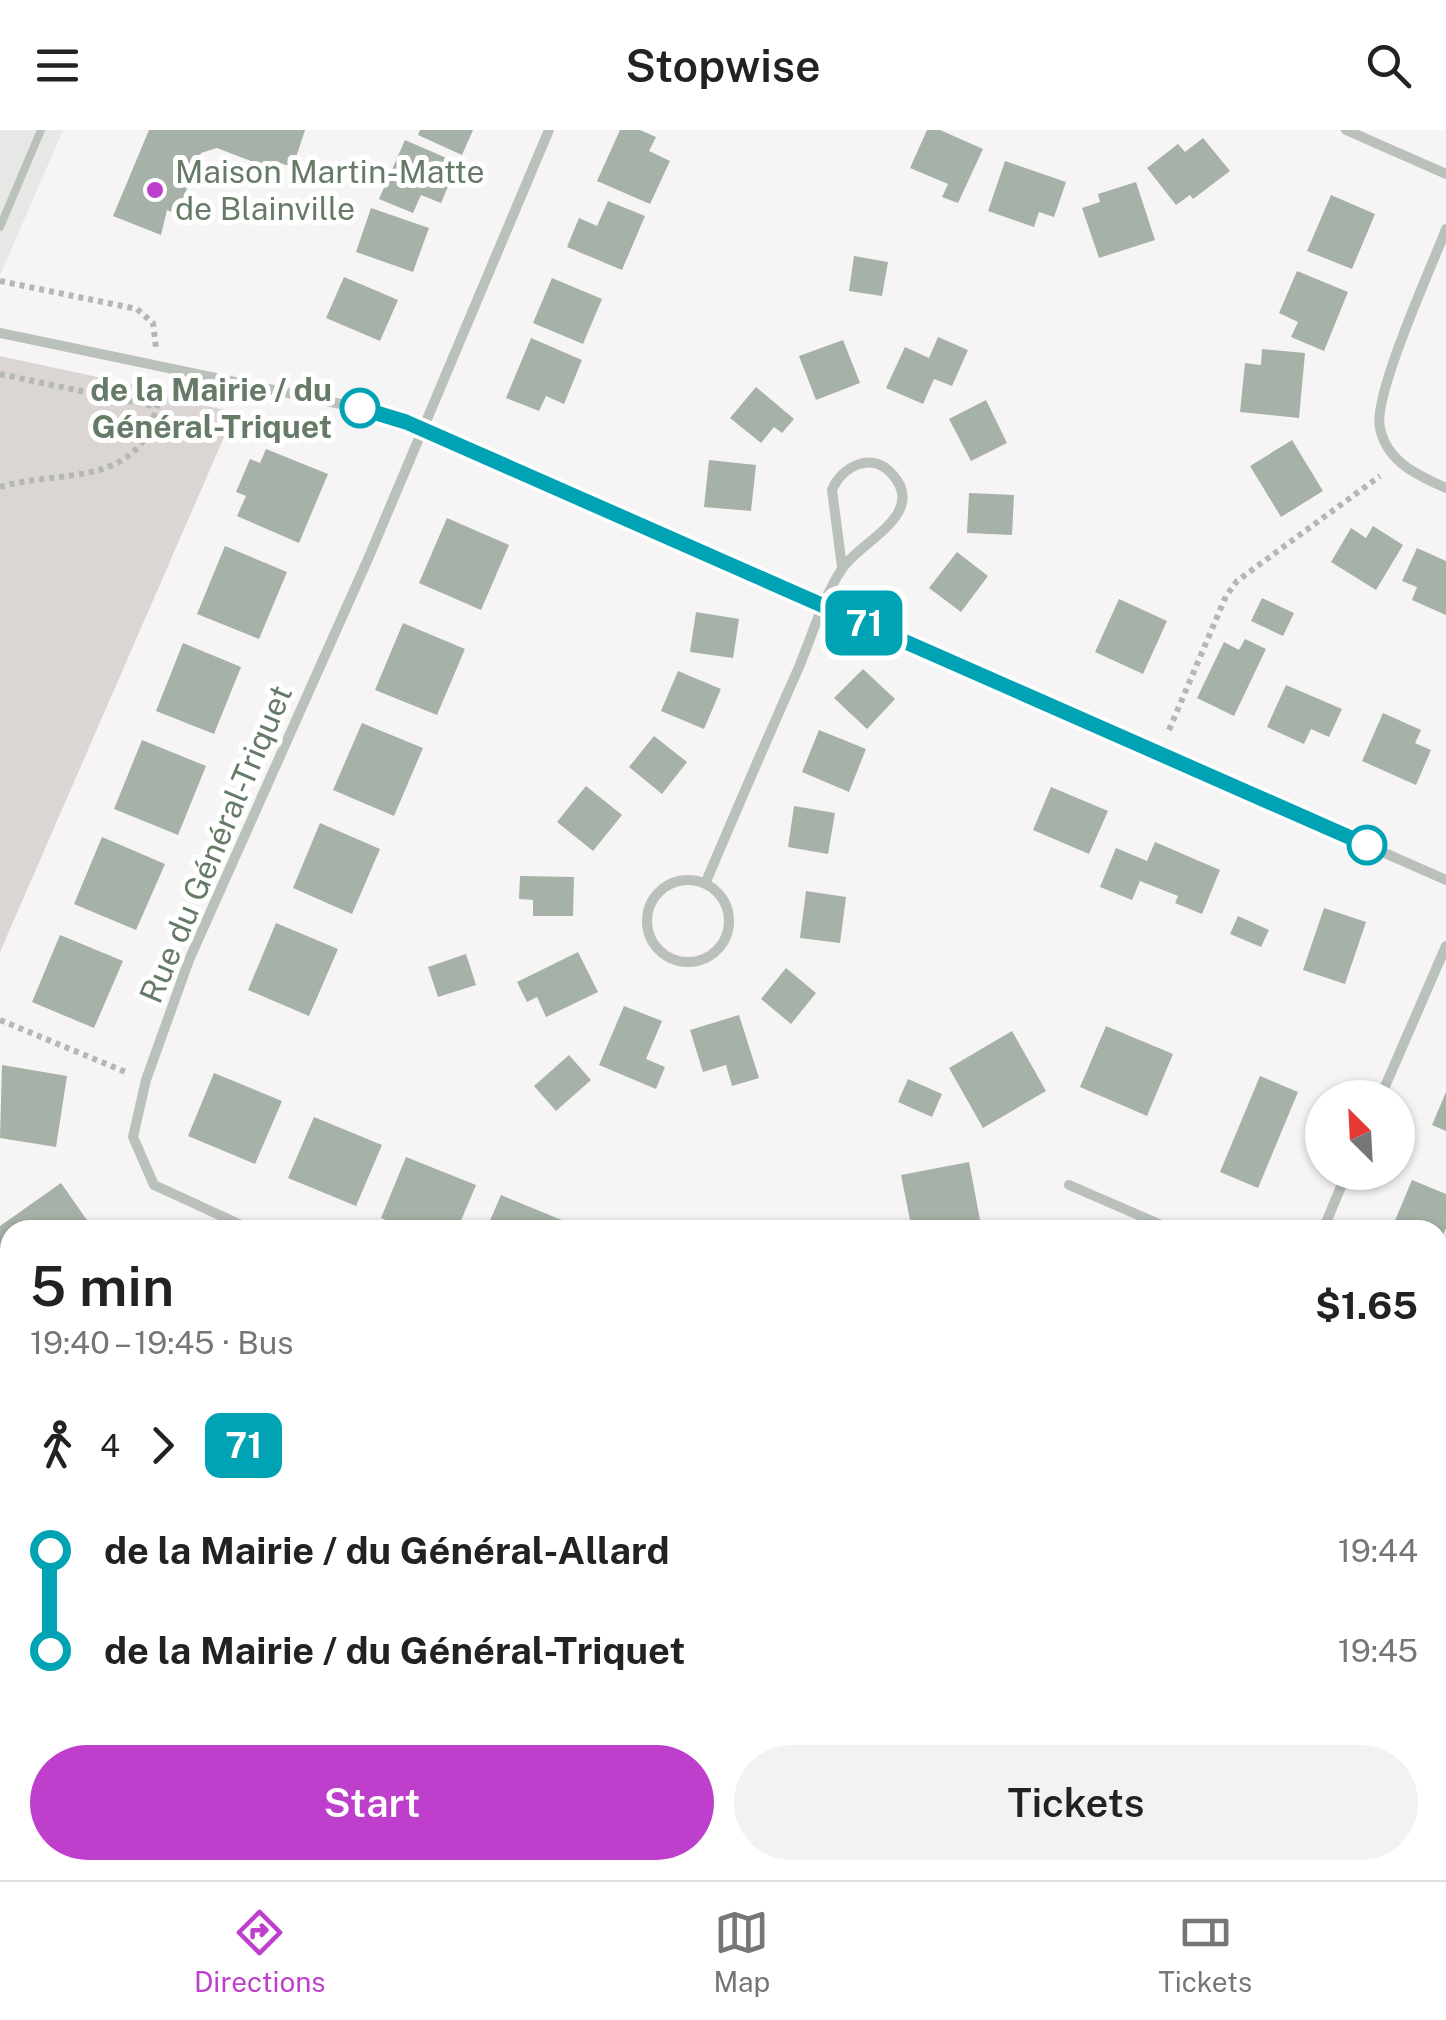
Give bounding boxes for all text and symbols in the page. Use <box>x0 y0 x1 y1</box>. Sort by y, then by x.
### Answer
icon: menu <box>30 38 85 93</box>
icon: search <box>1361 38 1416 93</box>
text: Stopwise <box>625 39 821 92</box>
place label: Maison Martin-Matte de Blainville <box>175 153 485 227</box>
marker: Maison Martin-Matte de Blainville <box>144 179 166 201</box>
place label: de la Mairie / du Général-Triquet <box>90 371 332 445</box>
marker: de la Mairie / du Général-Triquet <box>341 389 379 427</box>
line badge: 71 <box>819 590 909 656</box>
text: 71 <box>845 603 883 644</box>
street label: Rue du Général-Triquet <box>132 679 299 1008</box>
unlabelled marker <box>1348 826 1386 864</box>
north arrow <box>1305 1080 1415 1190</box>
map controls <box>1305 1080 1415 1190</box>
text: 5 min <box>30 1254 174 1318</box>
text: $1.65 <box>1315 1283 1418 1328</box>
text: 19:40 – 19:45 · Bus <box>30 1324 293 1361</box>
icon: walk <box>30 1418 85 1473</box>
icon: forward <box>135 1418 190 1473</box>
text: 71 <box>225 1425 262 1466</box>
text: 4 <box>100 1427 120 1464</box>
text: de la Mairie / du Général-Allard <box>104 1528 670 1573</box>
text: 19:44 <box>1338 1532 1418 1569</box>
text: de la Mairie / du Général-Triquet <box>104 1628 685 1673</box>
text: 19:45 <box>1338 1632 1418 1669</box>
button: Start <box>30 1745 714 1860</box>
button: Tickets <box>734 1745 1418 1860</box>
tab: Directions <box>194 1905 325 1998</box>
tab: Map <box>713 1905 770 1998</box>
tab: Tickets <box>1158 1905 1252 1998</box>

